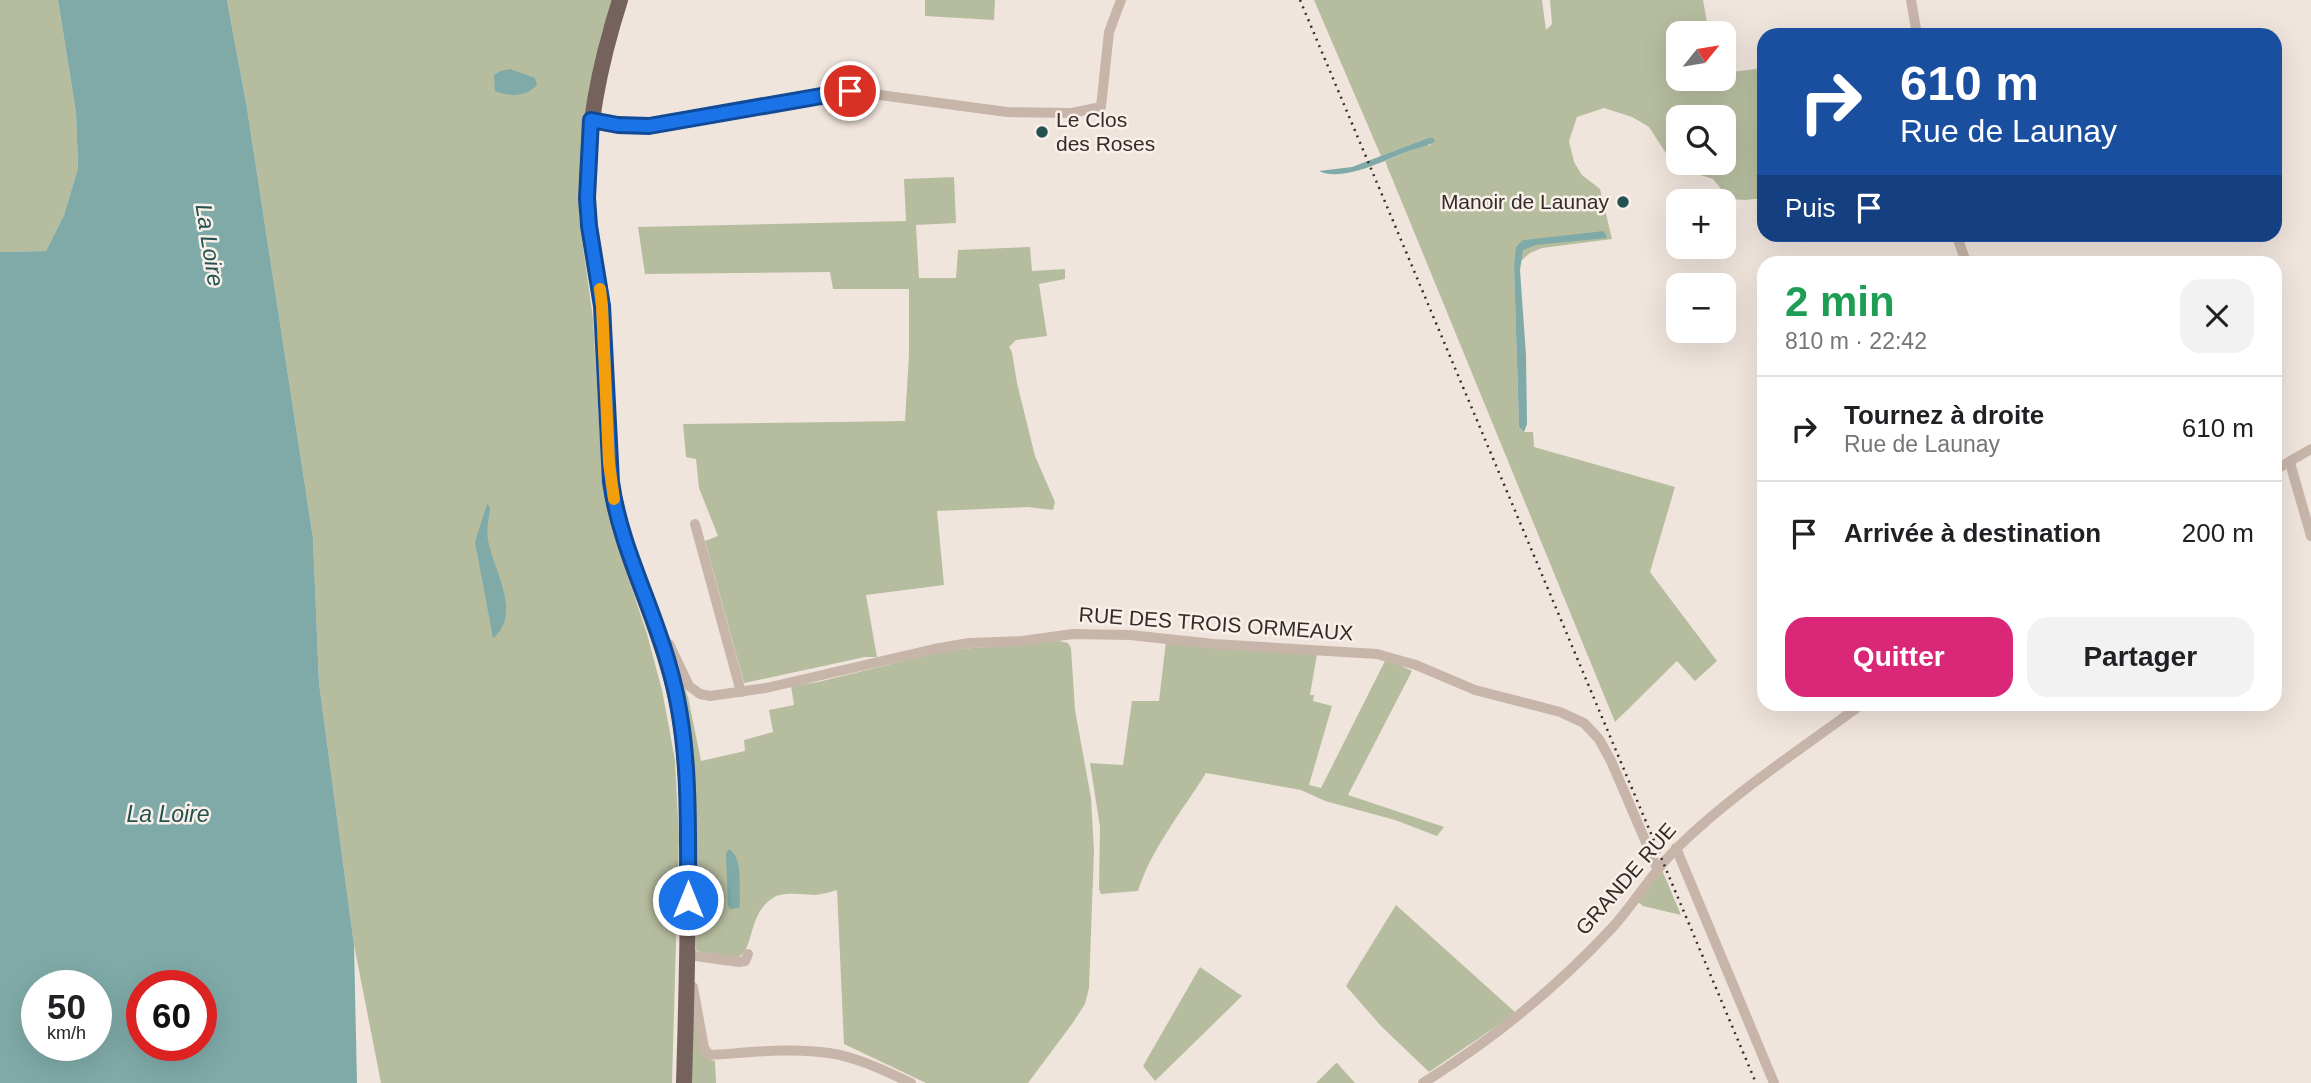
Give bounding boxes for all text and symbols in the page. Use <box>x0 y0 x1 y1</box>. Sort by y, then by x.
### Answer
north arrow <box>1666 21 1736 91</box>
map controls <box>1666 21 1736 343</box>
icon: right <box>1785 56 1876 147</box>
text: 610 m <box>1900 56 2039 110</box>
pin <box>820 61 880 121</box>
icon: arrive <box>831 72 869 110</box>
button: search <box>1666 105 1736 175</box>
place label: Le Clos des Roses <box>1056 108 1155 155</box>
text: Rue de Launay <box>1900 113 2117 149</box>
marker: Le Clos des Roses <box>1034 124 1050 140</box>
button: + <box>1666 189 1736 259</box>
icon: arrive <box>1850 189 1888 227</box>
place label: Manoir de Launay <box>1441 190 1609 213</box>
text: Puis <box>1785 193 1836 223</box>
marker: Manoir de Launay <box>1615 194 1631 210</box>
water label: La Loire <box>191 202 229 288</box>
button: − <box>1666 273 1736 343</box>
text: 2 min <box>1785 278 1895 325</box>
button: close <box>2180 279 2254 353</box>
text: 810 m · 22:42 <box>1785 328 1927 354</box>
text: Tournez à droite <box>1844 400 2044 430</box>
icon: right <box>1785 410 1823 448</box>
text: 610 m <box>2182 413 2254 443</box>
text: Rue de Launay <box>1844 431 2000 457</box>
icon: arrive <box>1785 515 1823 553</box>
text: Arrivée à destination <box>1844 518 2101 548</box>
text: 200 m <box>2182 518 2254 548</box>
street label: RUE DES TROIS ORMEAUX <box>1078 602 1354 645</box>
button: Quitter <box>1785 617 2013 697</box>
button: Partager <box>2027 617 2254 697</box>
water label: La Loire <box>126 801 210 827</box>
street label: GRANDE RUE <box>1571 818 1680 939</box>
position arrow <box>651 863 725 937</box>
speed limit sign: 60 <box>126 970 217 1061</box>
text: 50 <box>47 987 86 1026</box>
text: km/h <box>47 1023 86 1043</box>

